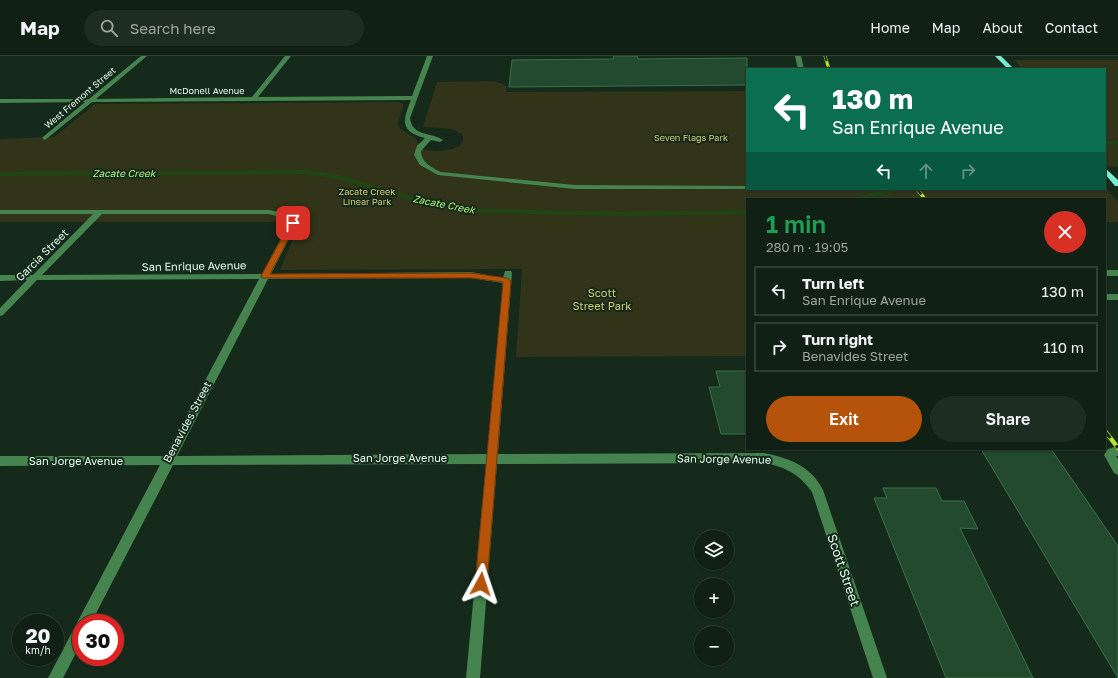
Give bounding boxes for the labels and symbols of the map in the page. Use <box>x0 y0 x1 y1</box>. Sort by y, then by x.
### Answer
street label: West Fremont Street <box>42 64 118 131</box>
street label: McDonell Avenue <box>170 85 244 96</box>
park label: Seven Flags Park <box>654 132 728 143</box>
water label: Zacate Creek <box>93 167 157 179</box>
park label: Zacate Creek Linear Park <box>339 186 395 207</box>
water label: Zacate Creek <box>412 192 477 216</box>
pin <box>276 206 310 240</box>
street label: Garcia Street <box>13 226 71 284</box>
street label: San Enrique Avenue <box>141 258 247 273</box>
park label: Scott Street Park <box>572 286 632 312</box>
street label: Benavides Street <box>160 379 213 465</box>
street label: San Jorge Avenue <box>353 451 447 464</box>
street label: San Jorge Avenue <box>677 451 771 466</box>
street label: San Jorge Avenue <box>29 454 123 467</box>
street label: Scott Street <box>824 532 864 608</box>
position arrow <box>460 563 502 605</box>
speed limit sign: 30 <box>72 614 124 666</box>

